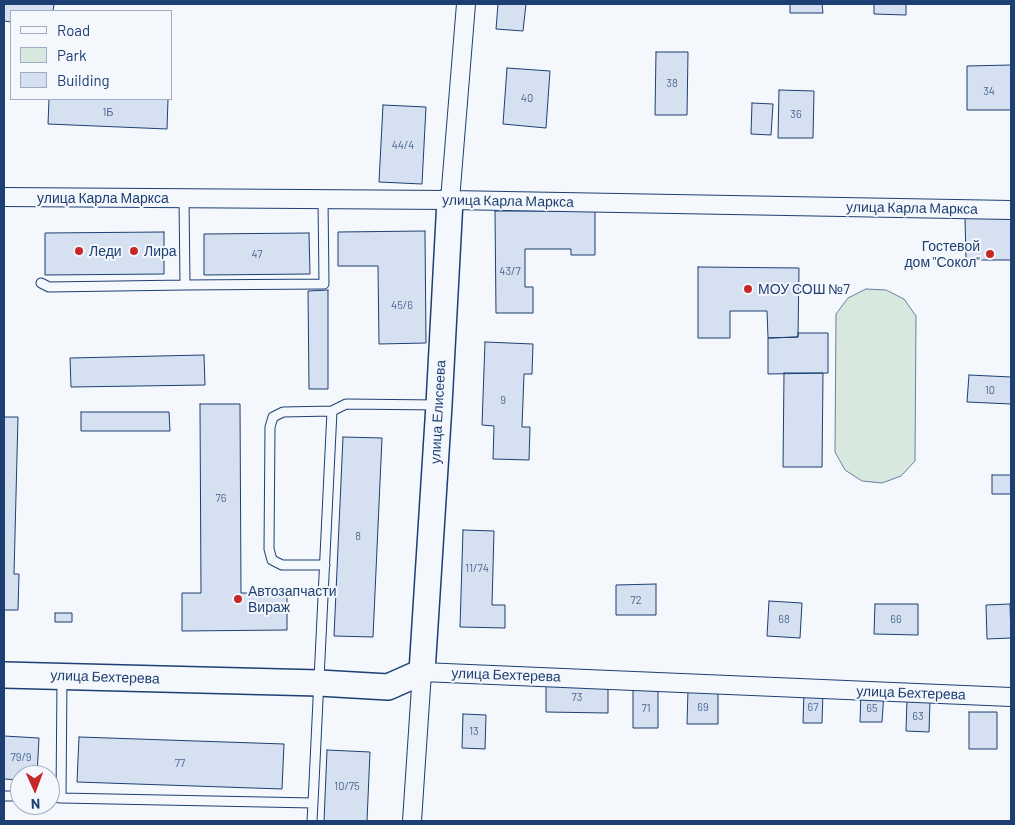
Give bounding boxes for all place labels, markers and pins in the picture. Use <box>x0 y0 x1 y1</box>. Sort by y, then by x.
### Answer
place label: Гостевой дом "Сокол" <box>904 238 980 270</box>
place label: Леди <box>89 243 122 259</box>
place label: Лира <box>144 243 177 259</box>
marker: Леди <box>73 245 85 257</box>
marker: Лира <box>128 245 140 257</box>
marker: Гостевой дом "Сокол" <box>984 248 996 260</box>
place label: МОУ СОШ №7 <box>758 281 850 297</box>
marker: МОУ СОШ №7 <box>742 283 754 295</box>
place label: Автозапчасти Вираж <box>248 583 336 616</box>
marker: Автозапчасти Вираж <box>232 593 244 605</box>

